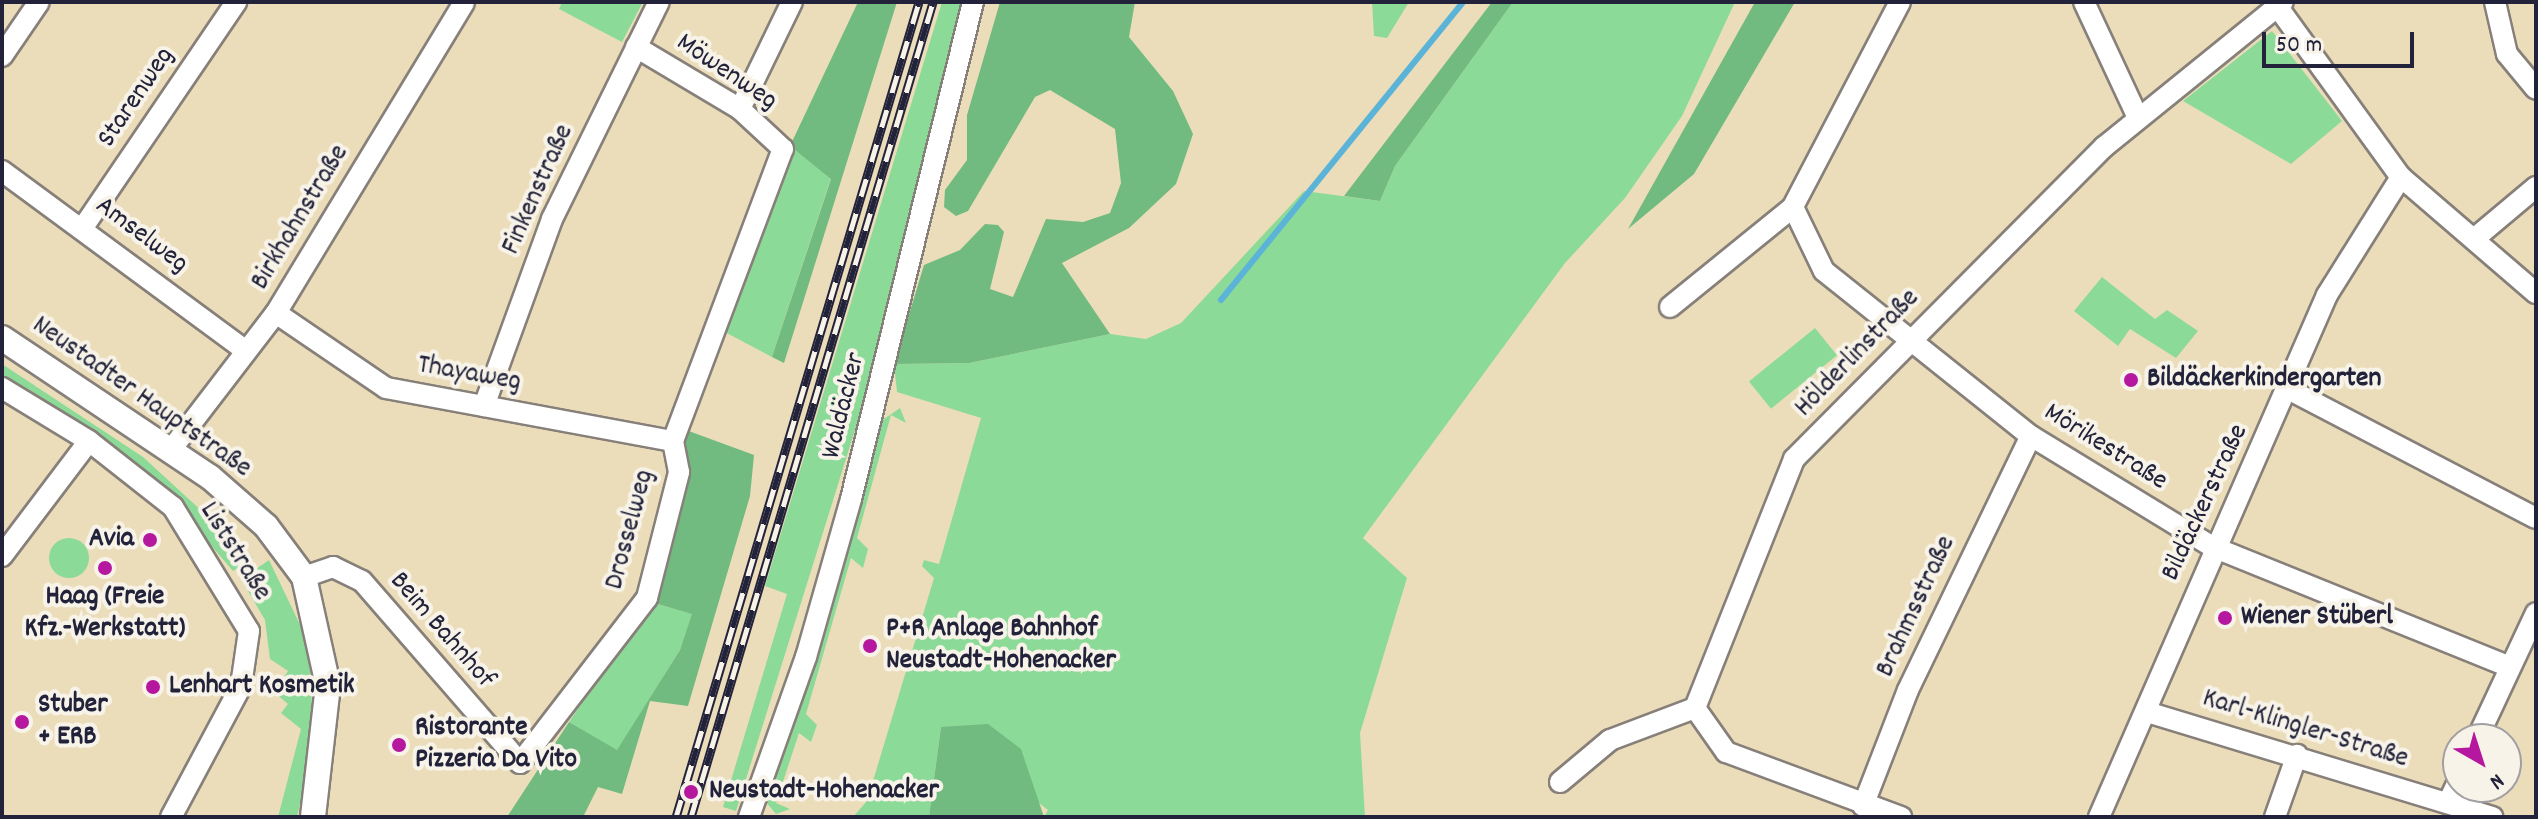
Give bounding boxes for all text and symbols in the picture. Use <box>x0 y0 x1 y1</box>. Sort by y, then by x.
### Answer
scale bar <box>2266 16 2418 66</box>
street label: Möwenweg <box>669 27 783 119</box>
text: 50 m <box>2276 29 2322 63</box>
street label: Starenweg <box>91 41 183 155</box>
street label: Finkenstraße <box>495 120 583 260</box>
street label: Birkhahnstraße <box>245 139 357 297</box>
street label: Amselweg <box>88 190 194 282</box>
street label: Hölderlinstraße <box>1789 283 1927 425</box>
street label: Neustadter Hauptstraße <box>25 310 257 486</box>
street label: Thayaweg <box>415 349 523 401</box>
street label: Waldäcker <box>816 349 874 463</box>
place label: Bildäckerkindergarten <box>2147 363 2381 397</box>
marker: Bildäckerkindergarten <box>2122 371 2140 389</box>
street label: Mörikestraße <box>2037 397 2173 499</box>
street label: Bildäckerstraße <box>2155 419 2257 587</box>
street label: Drosselweg <box>599 467 663 593</box>
street label: Liststraße <box>191 496 277 608</box>
place label: Avia <box>89 523 134 557</box>
marker: Avia <box>141 531 159 549</box>
street label: Brahmsstraße <box>1870 531 1964 683</box>
marker: Haag (Freie Kfz.-Werkstatt) <box>96 559 114 577</box>
street label: Beim Bahnhof <box>381 566 501 696</box>
place label: Haag (Freie Kfz.-Werkstatt) <box>25 581 185 647</box>
place label: Wiener Stüberl <box>2241 601 2393 635</box>
marker: Wiener Stüberl <box>2216 609 2234 627</box>
place label: P+R Anlage Bahnhof Neustadt-Hohenacker <box>886 613 1116 679</box>
marker: P+R Anlage Bahnhof Neustadt-Hohenacker <box>861 637 879 655</box>
place label: Lenhart Kosmetik <box>169 670 354 704</box>
marker: Lenhart Kosmetik <box>144 678 162 696</box>
street label: Karl-Klingler-Straße <box>2198 683 2412 777</box>
place label: Stuber + ERB <box>38 689 108 755</box>
place label: Ristorante Pizzeria Da Vito <box>415 712 577 778</box>
marker: Stuber + ERB <box>13 713 31 731</box>
north arrow <box>2442 723 2522 803</box>
marker: Ristorante Pizzeria Da Vito <box>390 736 408 754</box>
text: N <box>2482 765 2510 796</box>
place label: Neustadt-Hohenacker <box>709 775 939 809</box>
marker: Neustadt-Hohenacker <box>680 781 702 803</box>

